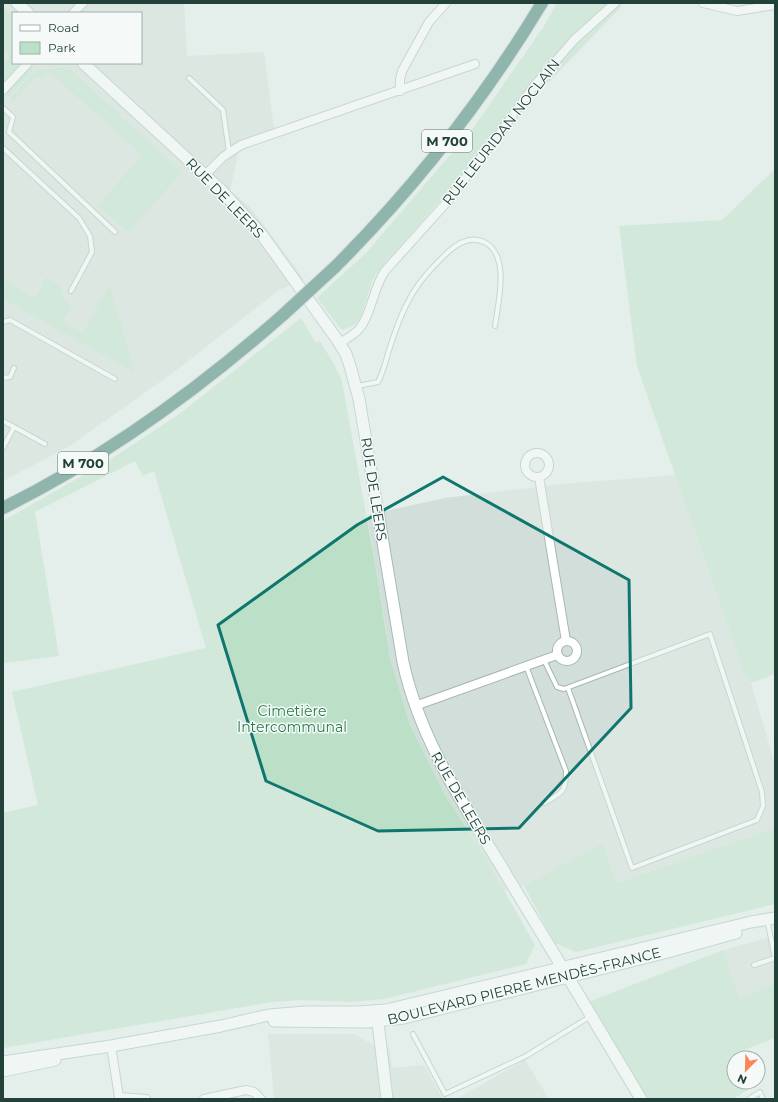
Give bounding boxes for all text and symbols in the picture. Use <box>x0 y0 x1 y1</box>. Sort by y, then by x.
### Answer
legend <box>12 12 142 64</box>
text: Road <box>48 20 79 35</box>
text: Park <box>48 40 76 55</box>
street label: RUE LEURIDAN NOCLAIN <box>438 55 564 209</box>
road number: M 700 <box>422 130 472 152</box>
street label: RUE DE LEERS <box>182 154 268 242</box>
street label: RUE DE LEERS <box>357 436 391 542</box>
road number: M 700 <box>58 452 108 474</box>
park label: Cimetière Intercommunal <box>237 702 347 736</box>
street label: RUE DE LEERS <box>427 748 495 848</box>
street label: BOULEVARD PIERRE MENDÈS-FRANCE <box>385 943 663 1029</box>
north arrow <box>726 1050 766 1090</box>
text: N <box>735 1071 749 1087</box>

